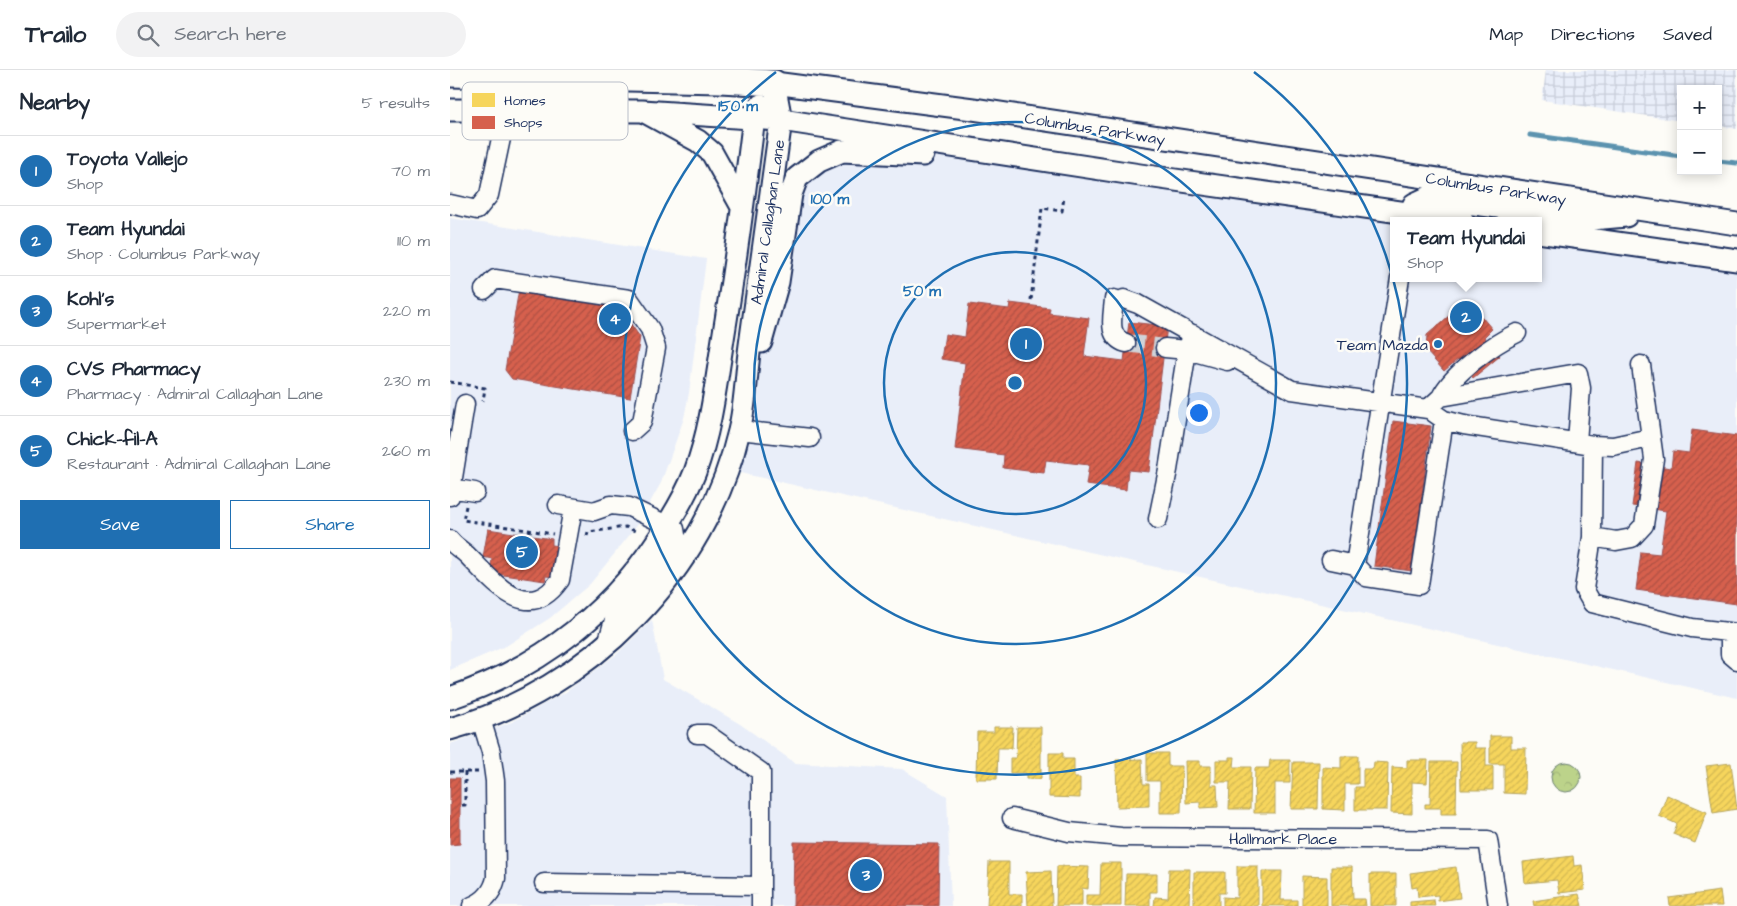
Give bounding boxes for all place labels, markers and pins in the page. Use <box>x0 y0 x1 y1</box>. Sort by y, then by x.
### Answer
pin: 2 <box>1450 298 1482 336</box>
pin: 4 <box>599 300 631 338</box>
pin: 1 <box>1010 325 1042 363</box>
place label: Team Mazda <box>1337 334 1428 356</box>
marker: Team Mazda <box>1432 338 1444 350</box>
centre of rings <box>1006 374 1024 392</box>
pin: 5 <box>506 533 538 571</box>
pin: 3 <box>850 856 882 894</box>

